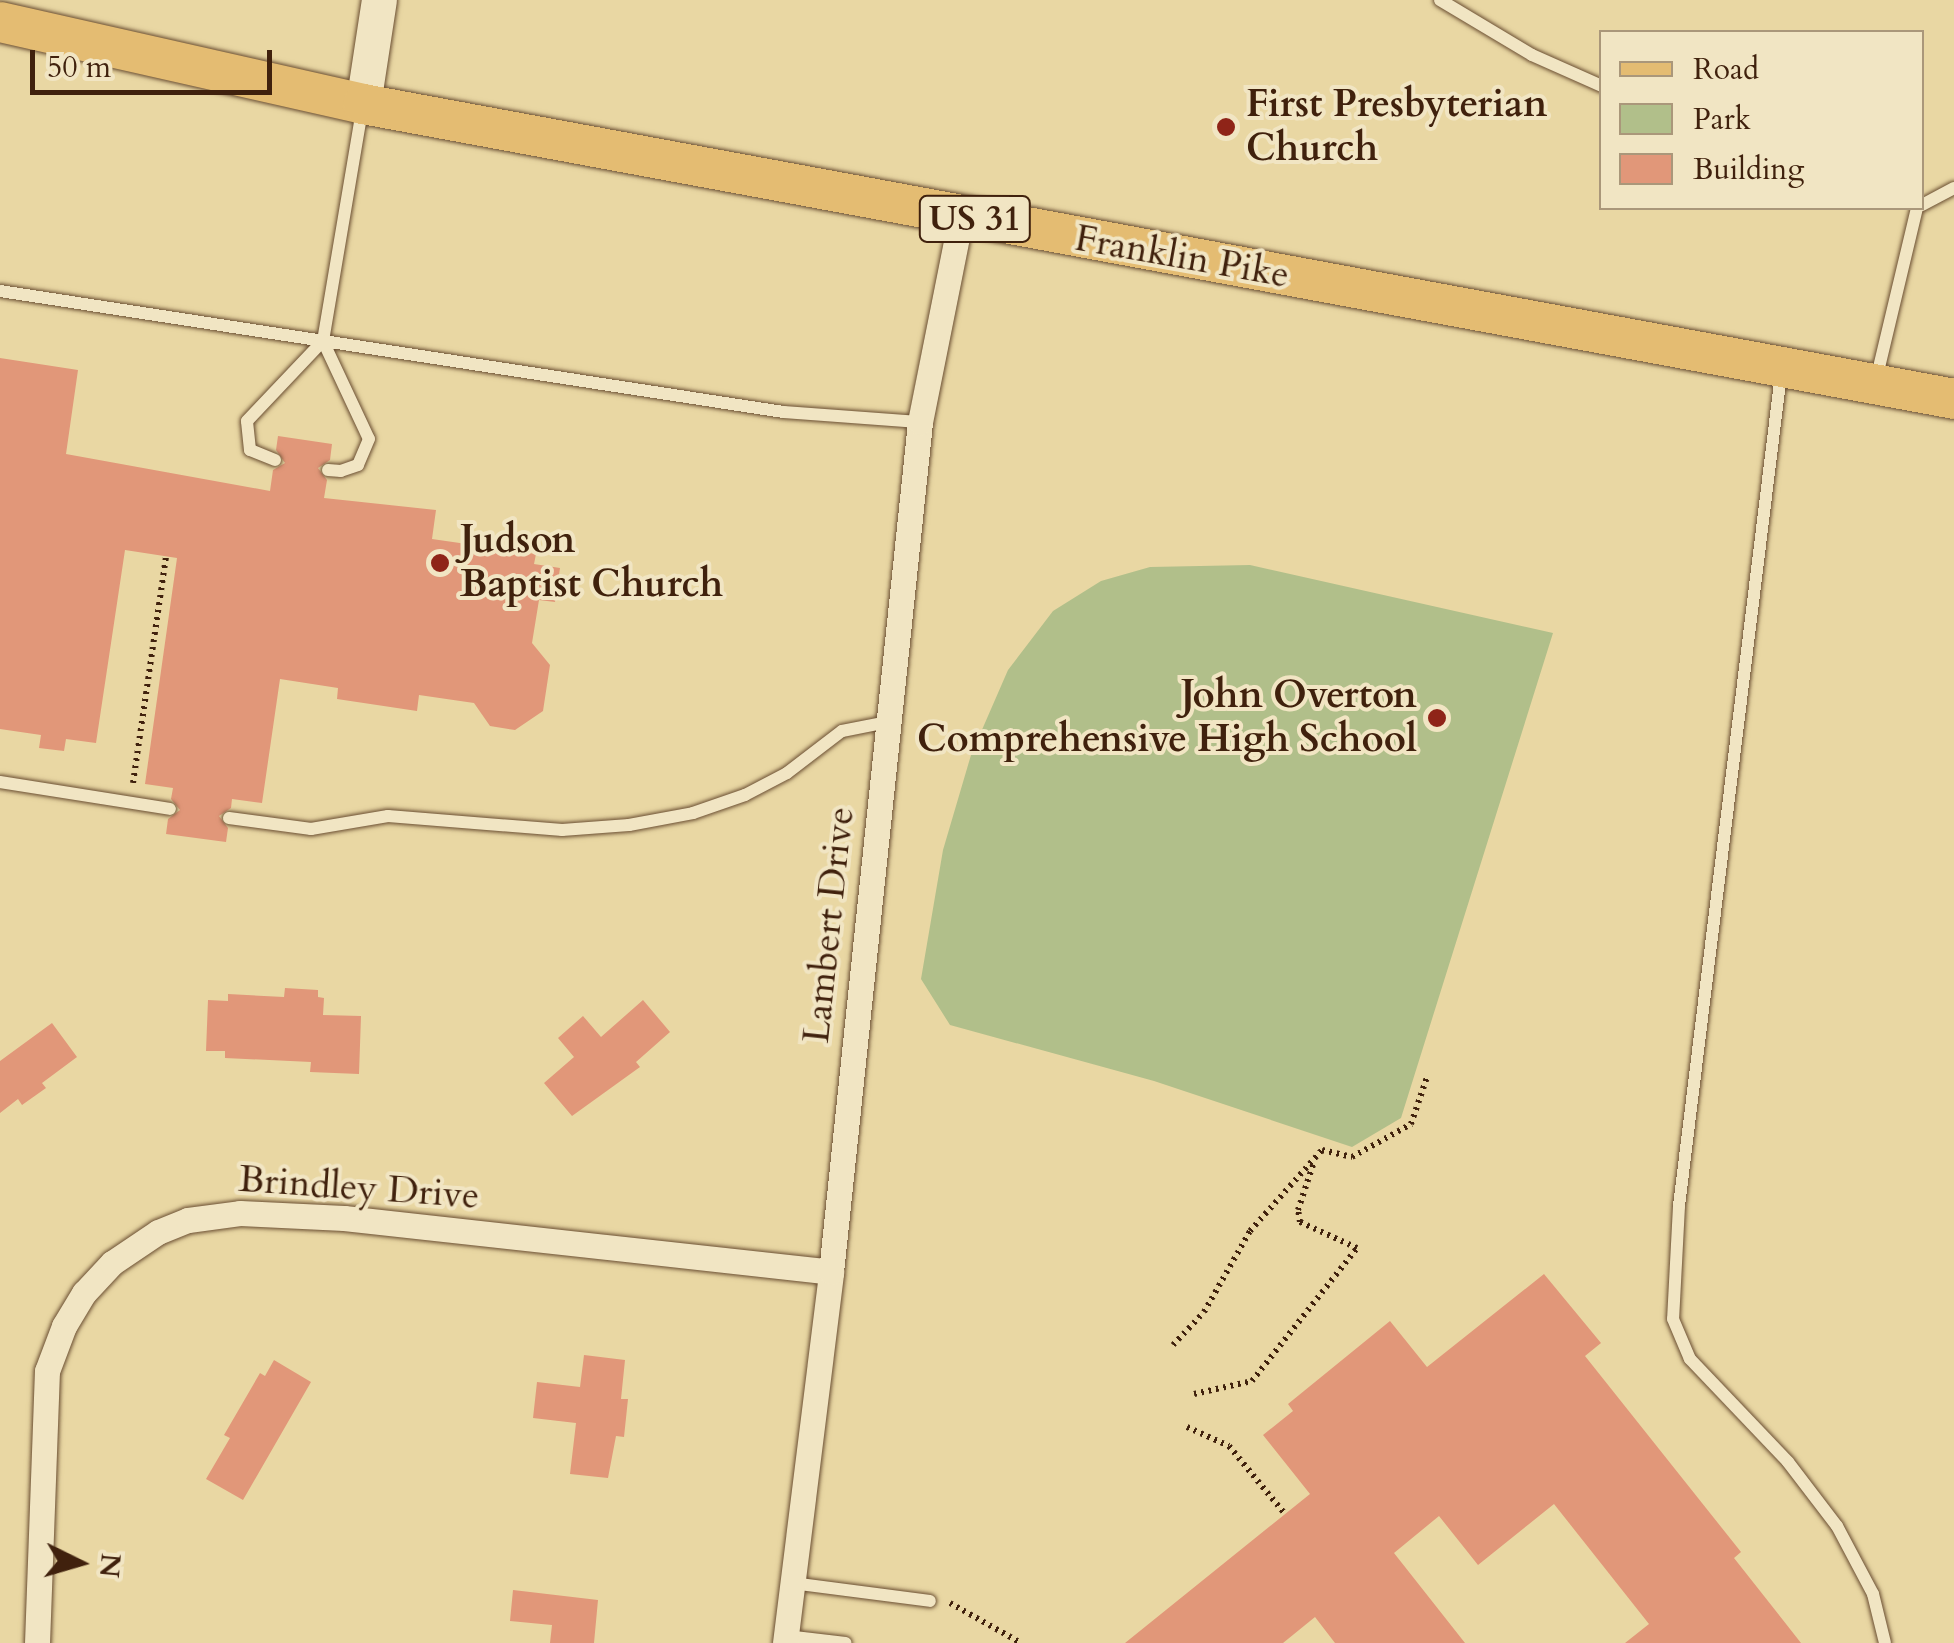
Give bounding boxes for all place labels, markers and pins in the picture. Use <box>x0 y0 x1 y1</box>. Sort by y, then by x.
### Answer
place label: First Presbyterian Church <box>1246 82 1548 172</box>
marker: First Presbyterian Church <box>1215 116 1237 138</box>
place label: Judson Baptist Church <box>460 518 723 608</box>
marker: Judson Baptist Church <box>429 552 451 574</box>
place label: John Overton Comprehensive High School <box>917 673 1417 762</box>
marker: John Overton Comprehensive High School <box>1426 707 1448 729</box>

